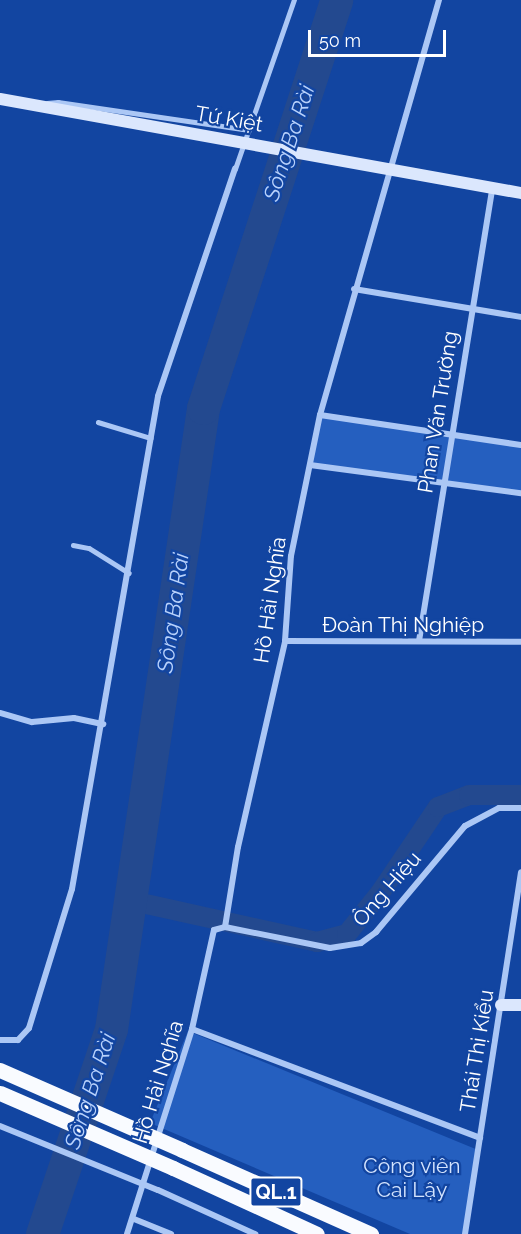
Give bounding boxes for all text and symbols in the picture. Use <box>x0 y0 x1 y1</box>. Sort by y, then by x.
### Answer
scale bar <box>311 18 449 56</box>
text: 50 m <box>319 30 361 51</box>
water label: Sông Ba Rài <box>258 82 320 204</box>
street label: Tứ Kiệt <box>193 101 265 137</box>
street label: Phan Văn Trường <box>413 329 463 495</box>
street label: Hồ Hải Nghĩa <box>249 535 291 665</box>
water label: Sông Ba Rài <box>152 552 194 674</box>
street label: Đoàn Thị Nghiệp <box>322 612 484 638</box>
street label: Ông Hiệu <box>348 846 426 932</box>
street label: Thái Thị Kiểu <box>455 988 499 1114</box>
street label: Hồ Hải Nghĩa <box>127 1017 189 1147</box>
water label: Sông Ba Rài <box>59 1030 121 1152</box>
park label: Công viên Cai Lậy <box>363 1153 461 1203</box>
road number: QL.1 <box>249 1175 303 1209</box>

